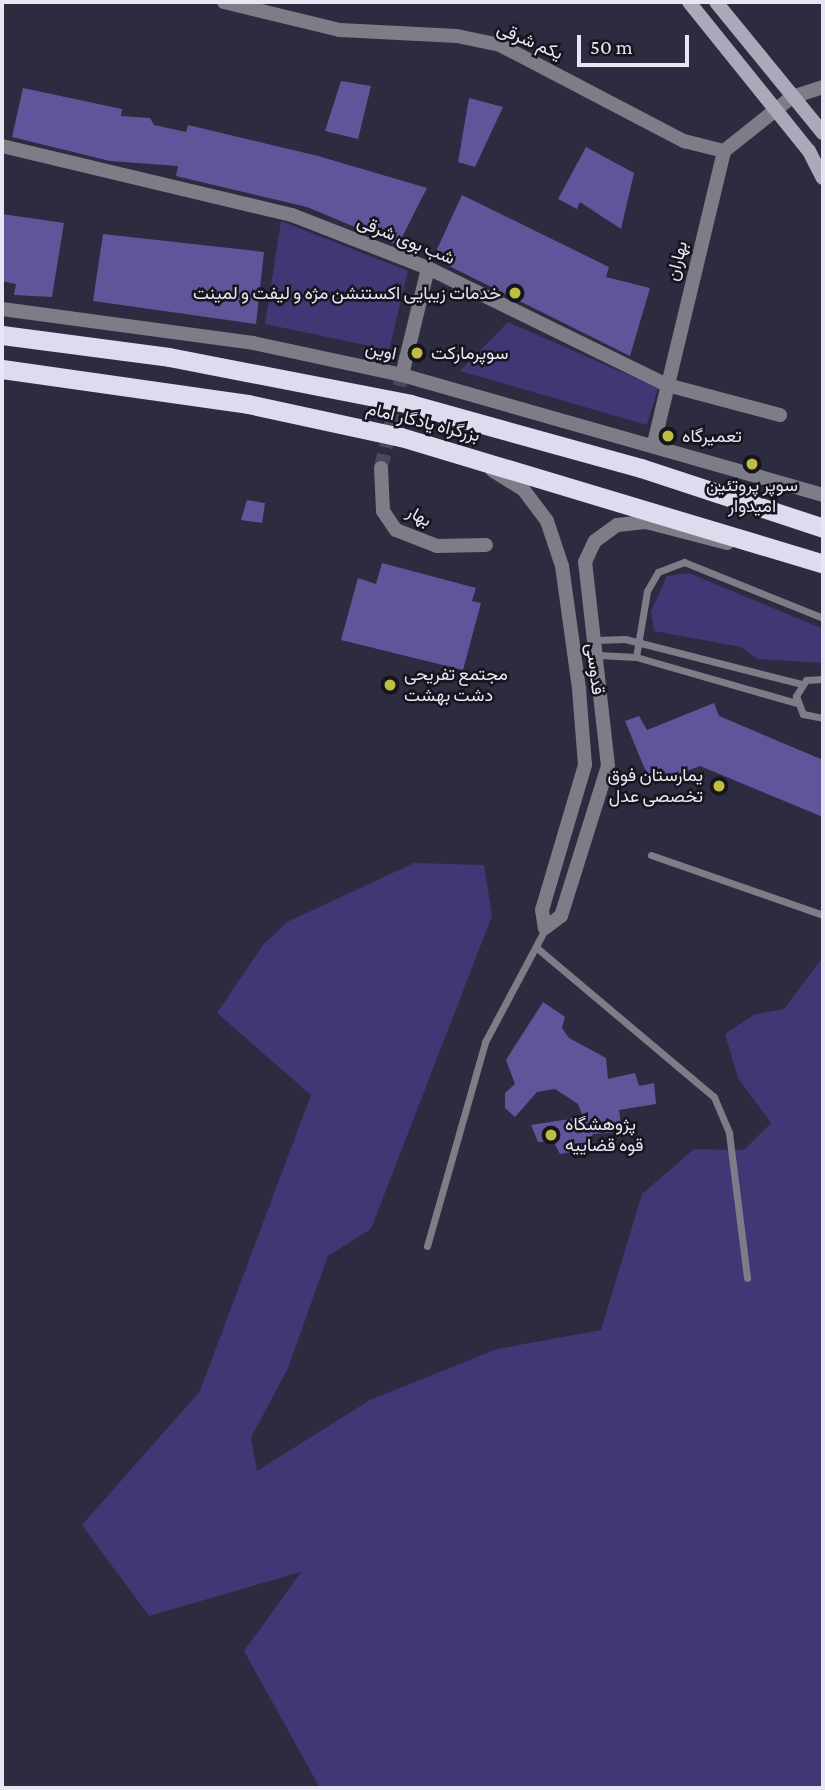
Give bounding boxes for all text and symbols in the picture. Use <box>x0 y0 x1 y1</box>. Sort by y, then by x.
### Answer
street label: یکم شرقی <box>494 17 566 65</box>
scale bar <box>580 21 692 65</box>
text: 50 m <box>590 35 633 59</box>
street label: شب بوی شرقی <box>354 211 458 269</box>
street label: بهاران <box>662 239 692 283</box>
place label: خدمات زیبایی اکستنشن مژه و لیفت و لمینت <box>193 282 501 304</box>
marker: خدمات زیبایی اکستنشن مژه و لیفت و لمینت <box>507 285 523 301</box>
street label: اوین <box>363 337 399 365</box>
place label: سوپرمارکت <box>431 342 508 364</box>
marker: سوپرمارکت <box>409 345 425 361</box>
street label: بزرگراه یادگار امام <box>364 397 482 447</box>
place label: تعمیرگاه <box>682 425 742 447</box>
marker: تعمیرگاه <box>660 428 676 444</box>
marker: سوپر پروتئین امیدوار <box>744 456 760 472</box>
place label: سوپر پروتئین امیدوار <box>706 475 798 518</box>
street label: بهار <box>403 501 435 531</box>
street label: قدوسی <box>581 642 609 696</box>
place label: مجتمع تفریحی دشت بهشت <box>404 664 508 706</box>
marker: مجتمع تفریحی دشت بهشت <box>382 677 398 693</box>
place label: یمارستان فوق تخصصی عدل <box>608 765 703 808</box>
marker: یمارستان فوق تخصصی عدل <box>709 776 729 796</box>
place label: پژوهشگاه قوه قضاییه <box>565 1114 643 1156</box>
marker: پژوهشگاه قوه قضاییه <box>543 1127 559 1143</box>

